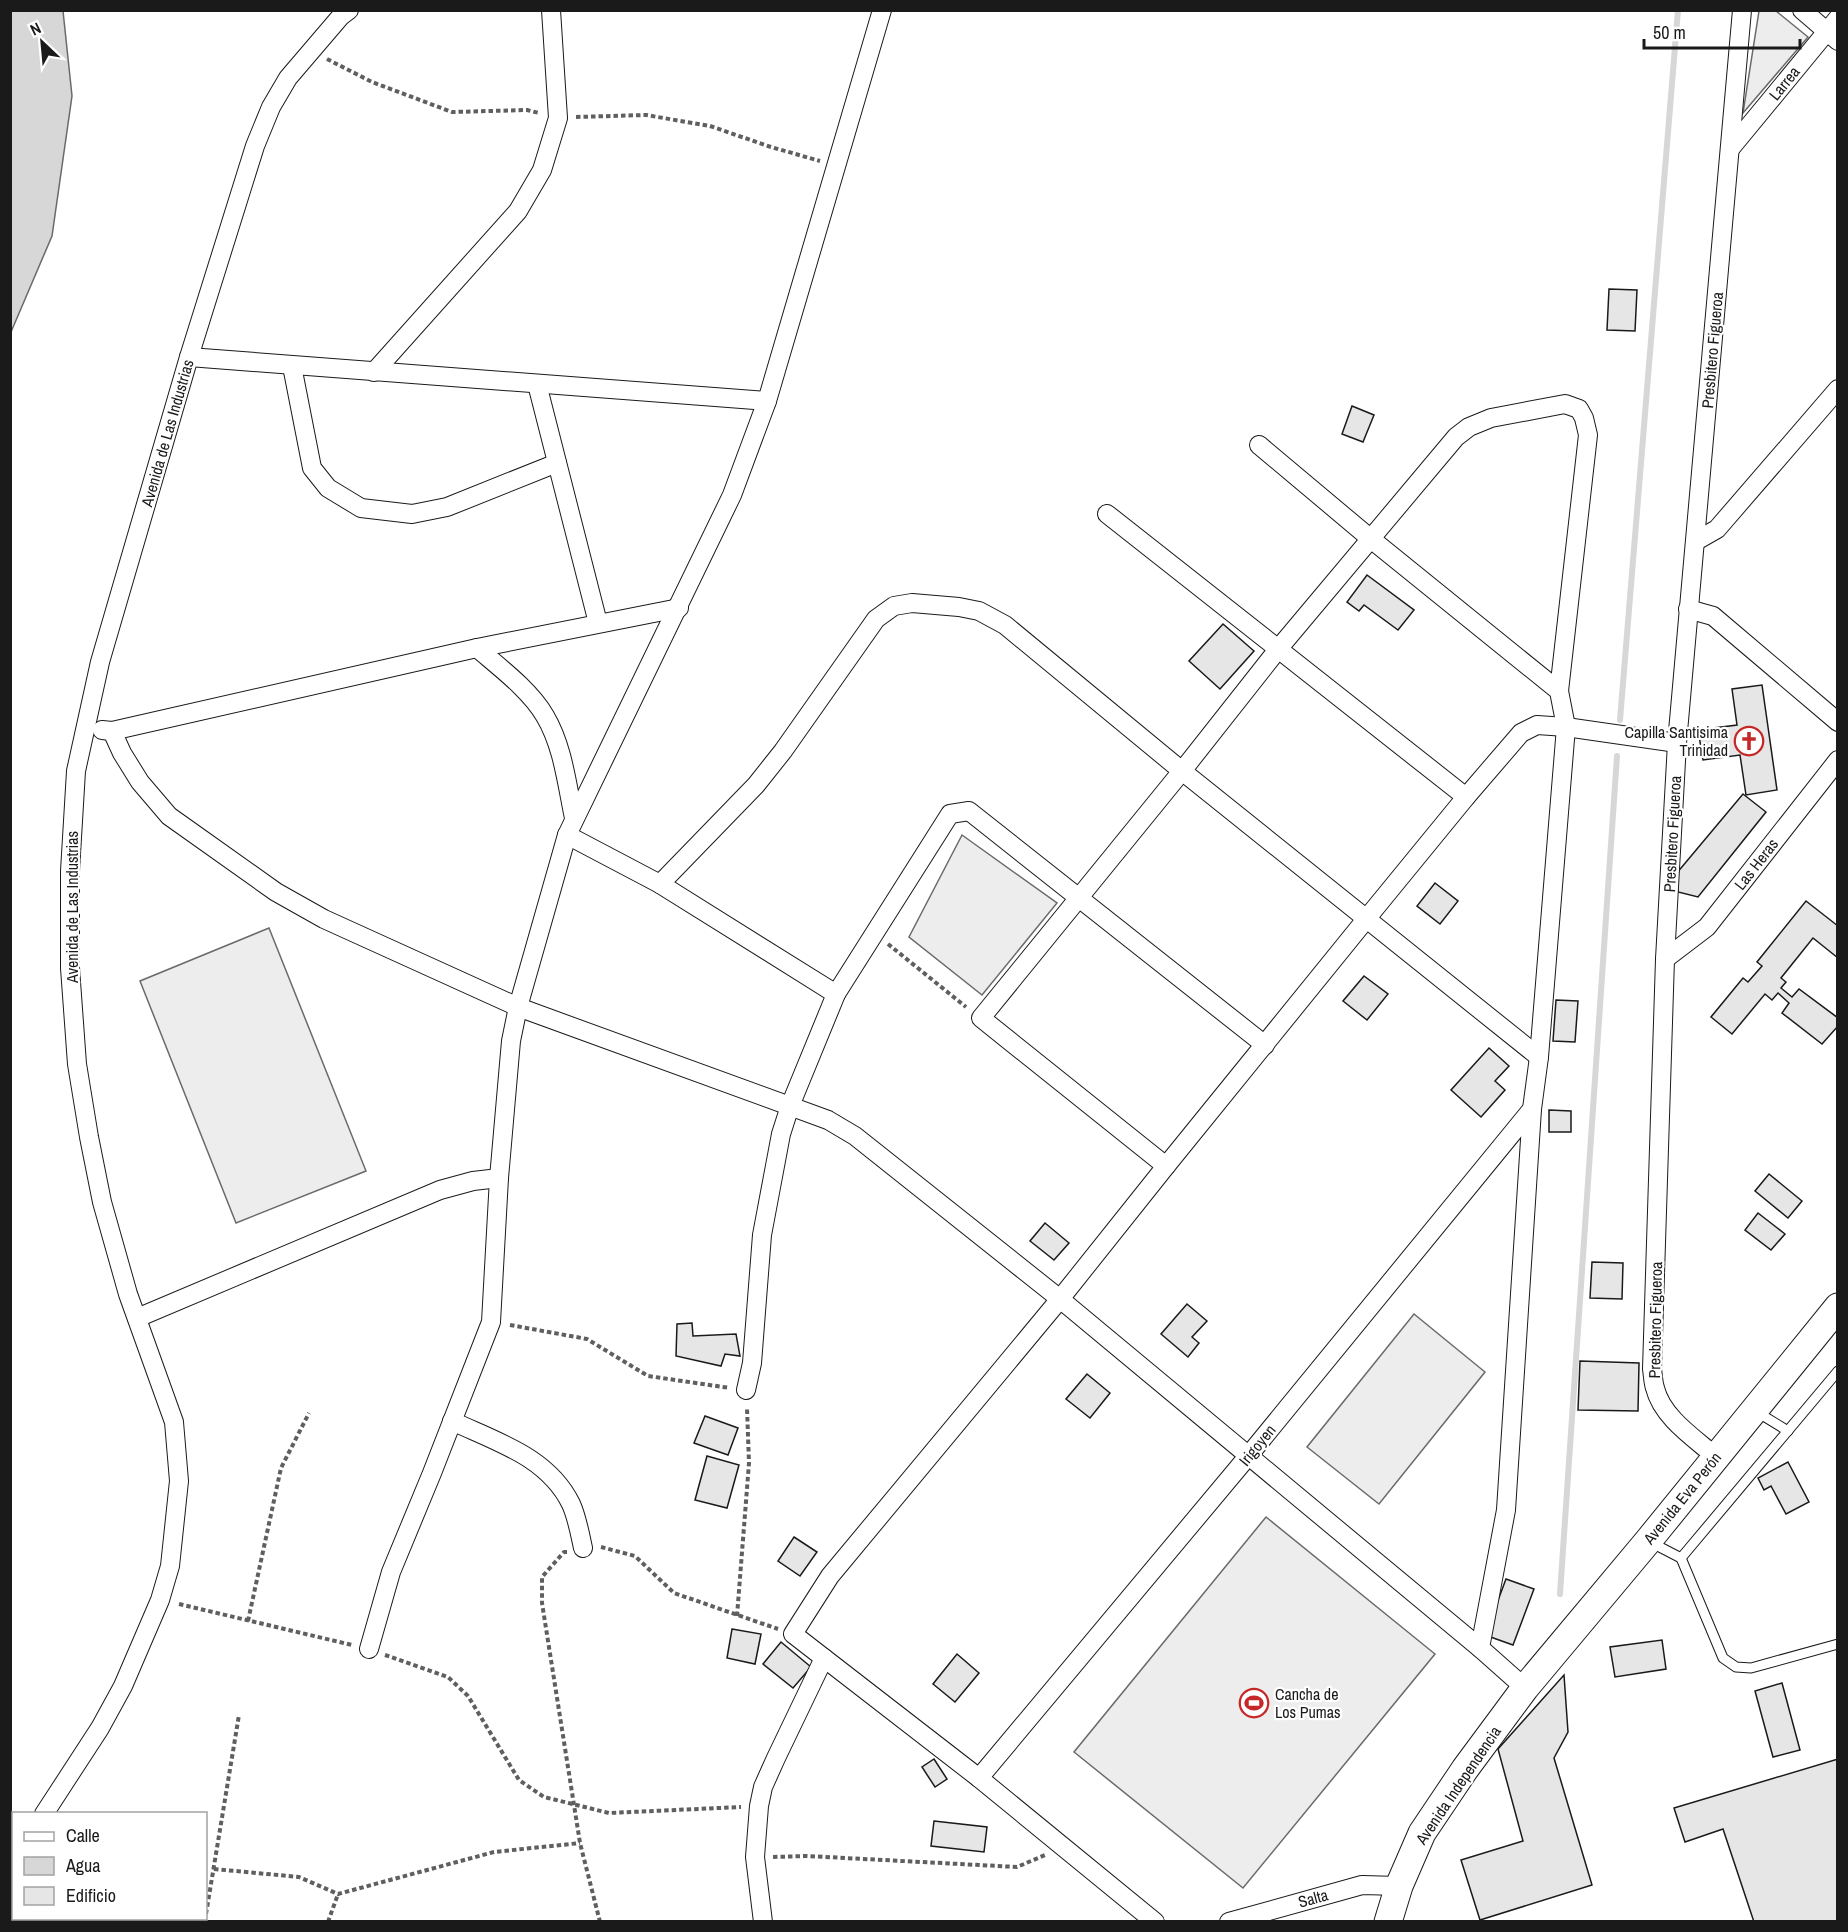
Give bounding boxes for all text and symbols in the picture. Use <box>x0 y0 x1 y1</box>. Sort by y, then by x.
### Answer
north arrow <box>12 12 72 72</box>
scale bar <box>1644 12 1800 50</box>
text: N <box>26 17 45 40</box>
text: 50 m <box>1653 20 1686 45</box>
street label: Larrea <box>1764 61 1805 105</box>
street label: Presbitero Figueroa <box>1696 290 1728 409</box>
street label: Avenida de Las Industrias <box>135 357 199 510</box>
place label: Capilla Santisima Trinidad <box>1624 721 1729 761</box>
church icon: Capilla Santisima Trinidad <box>1733 725 1765 757</box>
street label: Presbitero Figueroa <box>1658 774 1686 893</box>
street label: Avenida de Las Industrias <box>61 831 83 984</box>
street label: Las Heras <box>1729 834 1783 894</box>
street label: Presbitero Figueroa <box>1643 1261 1667 1379</box>
street label: Irigoyen <box>1234 1420 1280 1470</box>
street label: Avenida Eva Perón <box>1637 1447 1726 1550</box>
place label: Cancha de Los Pumas <box>1275 1683 1341 1723</box>
sports icon: Cancha de Los Pumas <box>1238 1687 1270 1719</box>
street label: Avenida Independencia <box>1410 1721 1506 1849</box>
legend <box>12 1812 207 1920</box>
text: Calle <box>66 1823 100 1848</box>
text: Agua <box>65 1853 100 1878</box>
text: Edificio <box>66 1883 116 1908</box>
street label: Salta <box>1296 1883 1331 1912</box>

